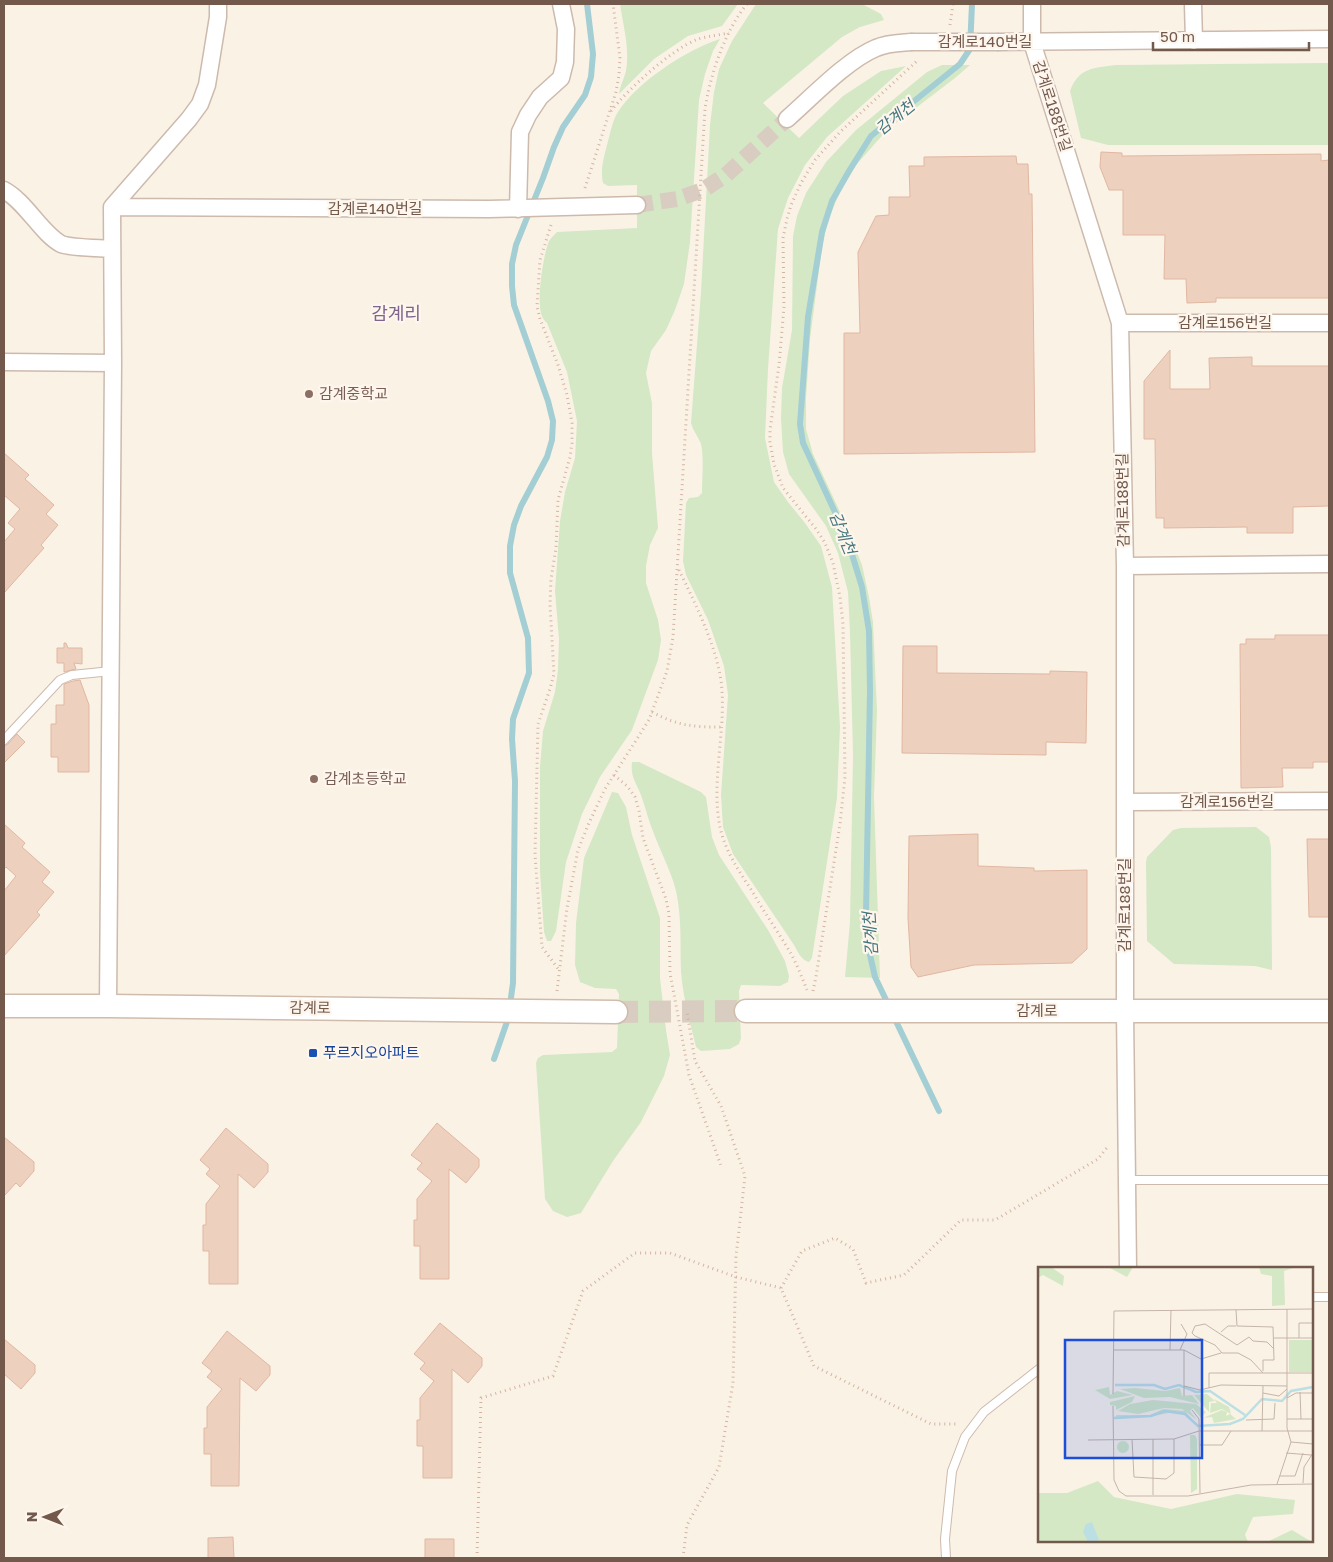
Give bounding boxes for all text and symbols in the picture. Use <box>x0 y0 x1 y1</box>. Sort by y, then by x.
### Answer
scale bar <box>1153 20 1309 52</box>
text: 50 m <box>1160 27 1195 45</box>
street label: 감계로140번길 <box>938 32 1032 50</box>
street label: 감계로188번길 <box>1030 58 1076 153</box>
water label: 감계천 <box>872 94 920 139</box>
street label: 감계로140번길 <box>328 199 422 217</box>
district label: 감계리 <box>371 302 421 324</box>
street label: 감계로156번길 <box>1178 313 1272 331</box>
place label: 감계중학교 <box>319 384 388 402</box>
marker: 감계중학교 <box>303 388 315 400</box>
street label: 감계로188번길 <box>1112 453 1132 547</box>
water label: 감계천 <box>825 509 861 559</box>
place label: 감계초등학교 <box>324 769 407 787</box>
marker: 감계초등학교 <box>308 773 320 785</box>
street label: 감계로156번길 <box>1180 792 1274 810</box>
street label: 감계로188번길 <box>1115 858 1133 952</box>
water label: 감계천 <box>858 909 882 957</box>
street label: 감계로 <box>289 998 331 1016</box>
street label: 감계로 <box>1016 1001 1058 1019</box>
place label: 푸르지오아파트 <box>323 1043 420 1061</box>
marker: 푸르지오아파트 <box>307 1047 319 1059</box>
inset map <box>1038 1267 1313 1542</box>
north arrow <box>20 1492 70 1542</box>
text: N <box>23 1512 40 1522</box>

